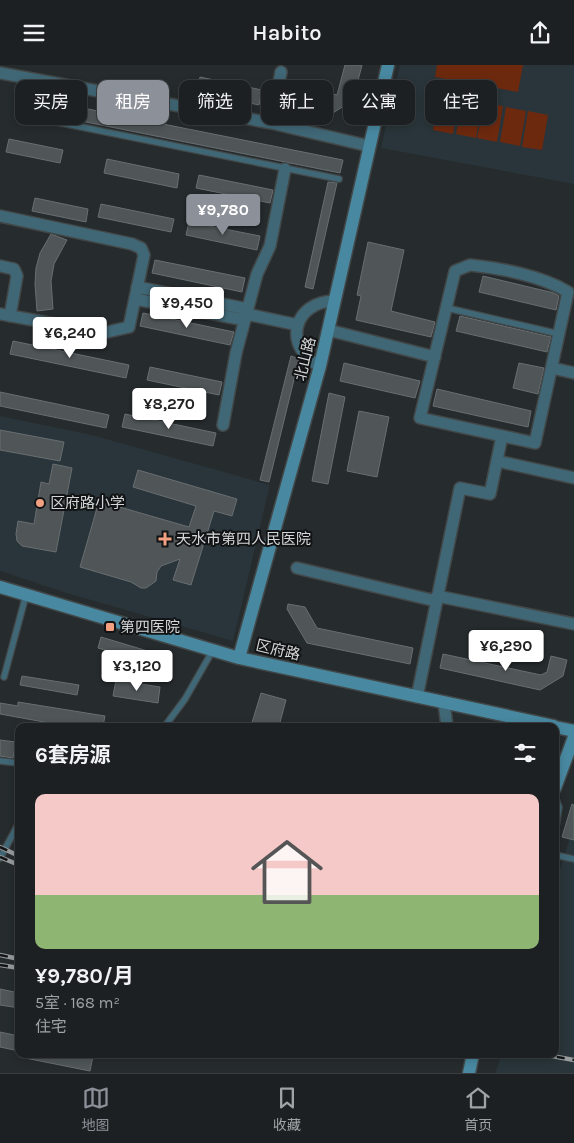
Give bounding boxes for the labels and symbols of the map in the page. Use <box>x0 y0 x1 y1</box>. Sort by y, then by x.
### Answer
pin: ¥9,780 <box>182 193 264 236</box>
pin: ¥9,450 <box>146 287 228 329</box>
pin: ¥6,240 <box>29 317 111 359</box>
street label: 北山路 <box>291 335 319 383</box>
pin: ¥8,270 <box>128 387 210 430</box>
place label: 区府路小学 <box>50 494 125 512</box>
marker: 区府路小学 <box>34 497 46 509</box>
place label: 天水市第四人民医院 <box>176 530 311 548</box>
marker: 天水市第四人民医院 <box>158 532 172 546</box>
place label: 第四医院 <box>120 618 180 636</box>
marker: 第四医院 <box>104 621 116 633</box>
pin: ¥6,290 <box>465 629 547 672</box>
street label: 区府路 <box>254 636 302 664</box>
pin: ¥3,120 <box>96 649 178 692</box>

